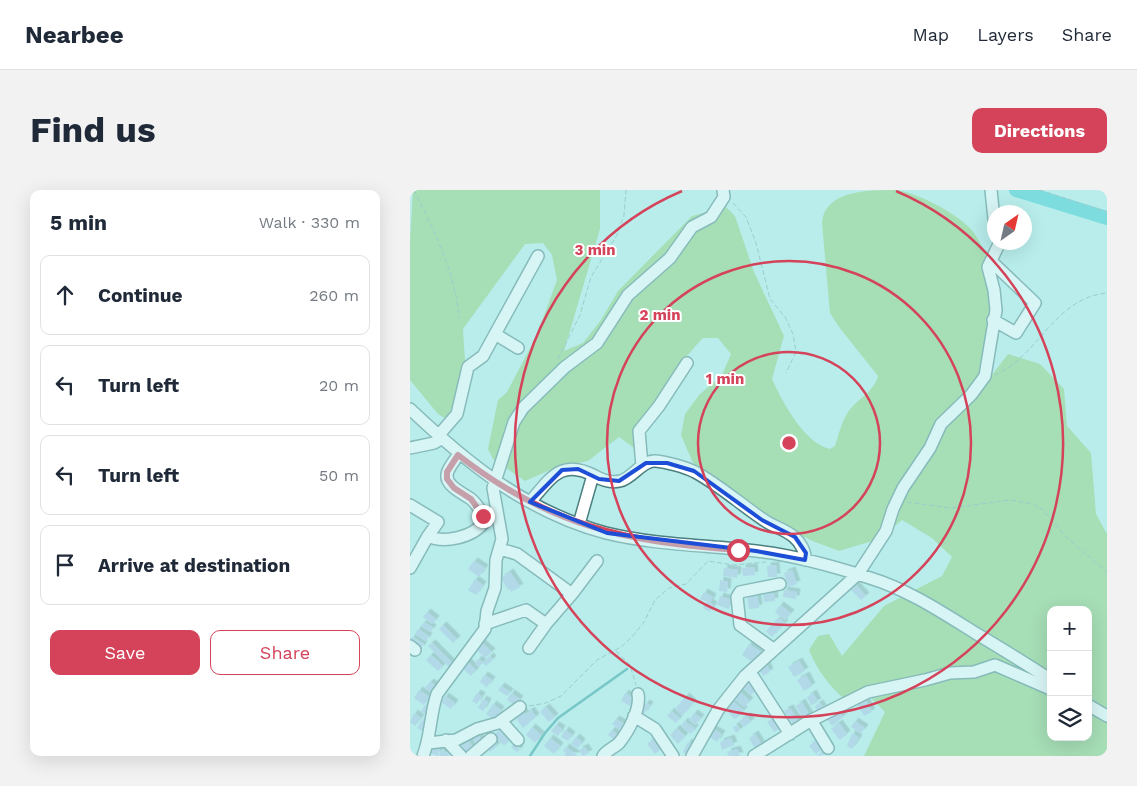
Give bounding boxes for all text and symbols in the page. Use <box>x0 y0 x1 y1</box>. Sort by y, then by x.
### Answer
text: Nearbee <box>25 21 124 49</box>
text: Map <box>912 24 949 45</box>
text: Layers <box>977 24 1034 45</box>
text: Share <box>1062 24 1112 45</box>
button: Directions <box>972 108 1107 153</box>
text: Find us <box>30 109 156 151</box>
north arrow <box>987 205 1032 250</box>
text: 5 min <box>50 210 107 235</box>
text: Walk · 330 m <box>259 213 360 232</box>
text: 3 min <box>575 241 615 259</box>
icon: ahead <box>51 281 79 309</box>
text: Continue <box>98 284 182 307</box>
text: 260 m <box>309 286 359 305</box>
text: 2 min <box>639 306 681 324</box>
text: 1 min <box>706 370 744 388</box>
icon: left <box>51 371 79 399</box>
text: Turn left <box>98 374 179 397</box>
text: 20 m <box>319 376 359 395</box>
centre of rings <box>780 434 798 452</box>
icon: left <box>51 461 79 489</box>
text: Turn left <box>98 464 179 487</box>
text: 50 m <box>319 466 359 485</box>
route end <box>472 505 495 528</box>
route start <box>727 539 750 562</box>
icon: arrive <box>51 551 79 579</box>
text: Arrive at destination <box>98 554 290 577</box>
map controls <box>1047 606 1092 741</box>
button: + <box>1047 606 1092 651</box>
button: Save <box>50 630 200 675</box>
button: Share <box>210 630 360 675</box>
button: − <box>1047 651 1092 696</box>
button: layers <box>1047 696 1092 741</box>

